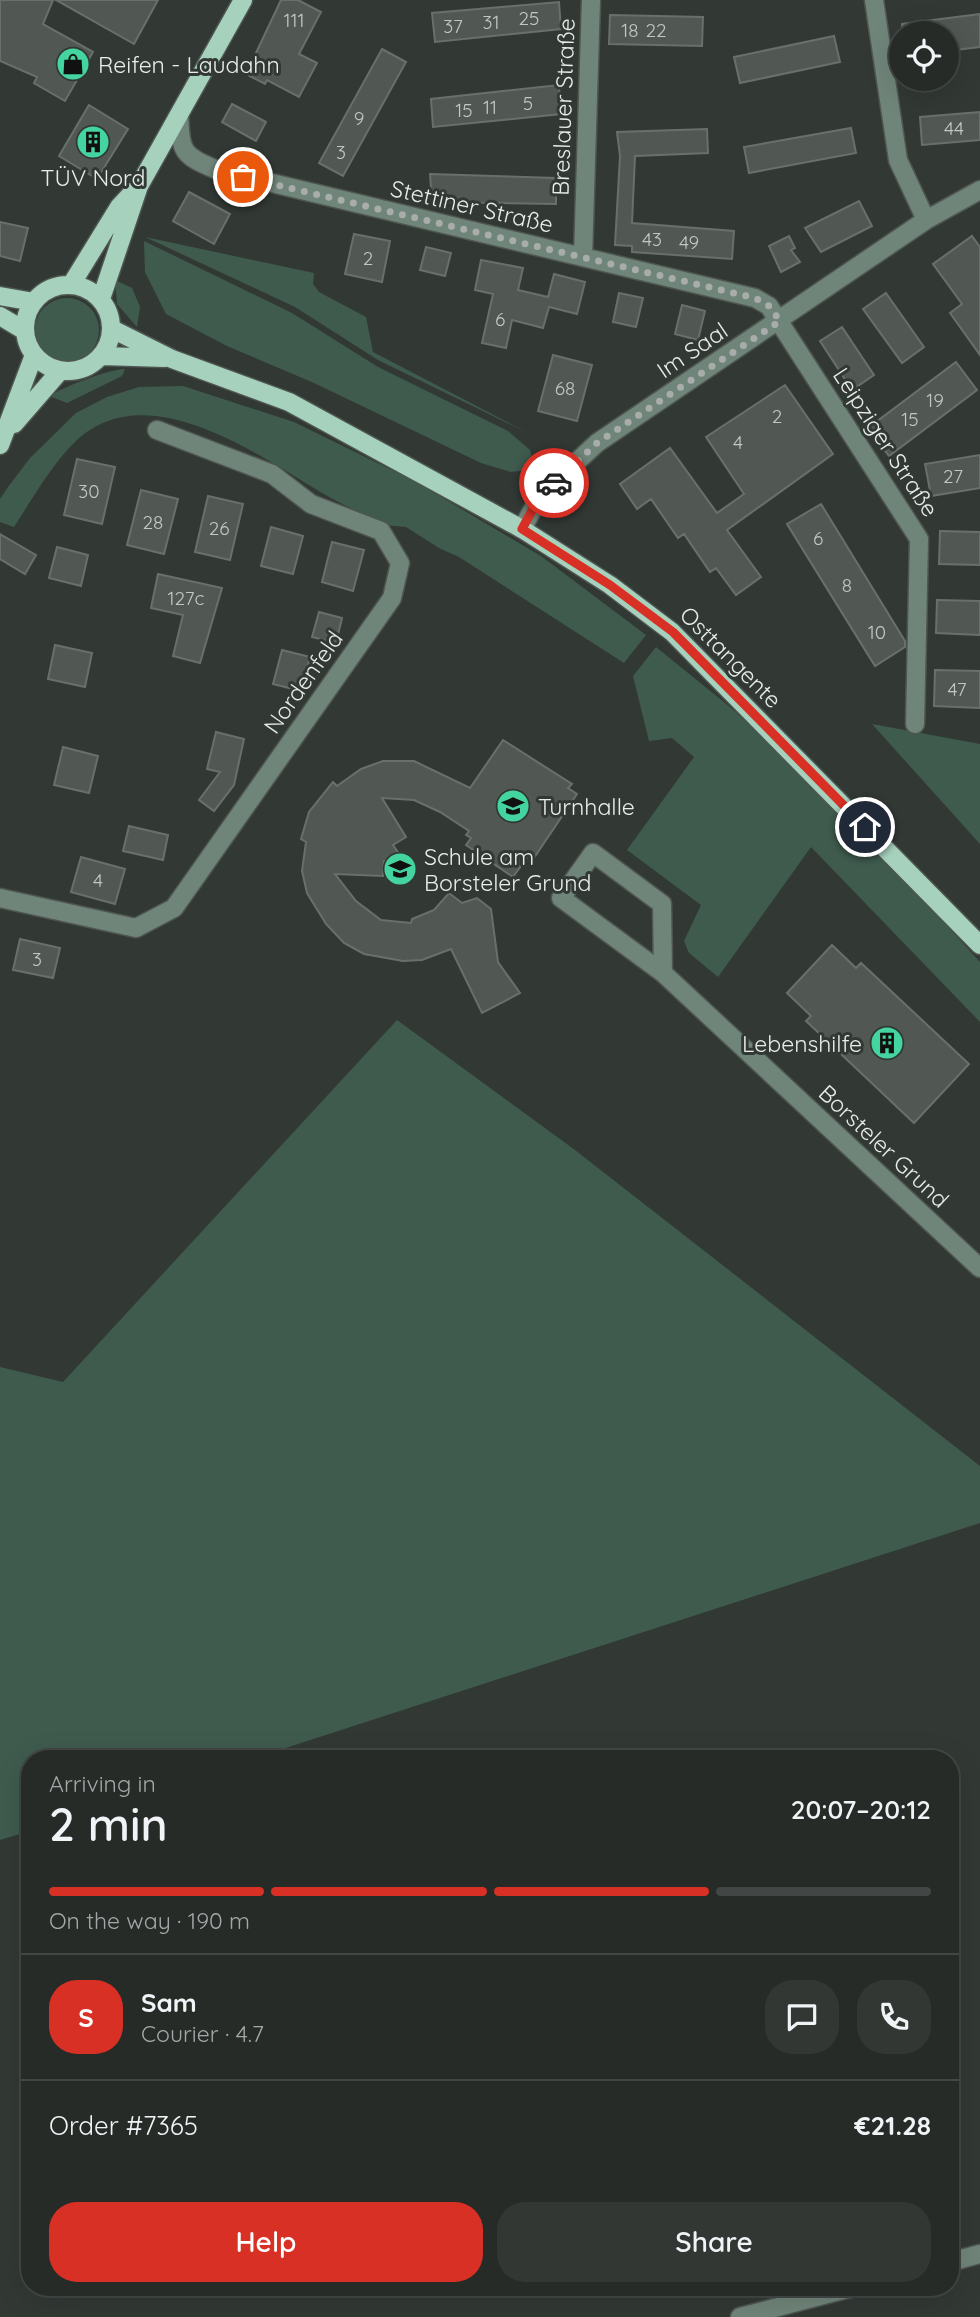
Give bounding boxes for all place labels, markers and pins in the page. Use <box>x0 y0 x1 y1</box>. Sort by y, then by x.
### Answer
shop icon: Reifen - Laudahn <box>54 45 92 83</box>
place label: Reifen - Laudahn <box>98 50 280 79</box>
building icon: TÜV Nord <box>74 123 112 161</box>
pin <box>213 147 273 207</box>
place label: TÜV Nord <box>41 163 145 192</box>
school or university icon: Turnhalle <box>494 787 532 825</box>
place label: Turnhalle <box>538 792 635 821</box>
pin <box>835 797 895 857</box>
place label: Schule am Borsteler Grund <box>424 842 592 897</box>
school or university icon: Schule am Borsteler Grund <box>381 850 419 888</box>
building icon: Lebenshilfe <box>868 1024 906 1062</box>
place label: Lebenshilfe <box>742 1029 862 1058</box>

